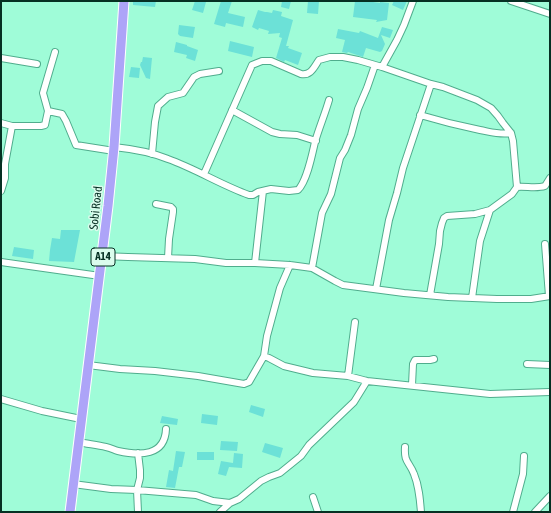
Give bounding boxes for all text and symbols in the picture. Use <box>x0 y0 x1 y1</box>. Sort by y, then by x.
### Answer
street label: Sobi Road <box>87 186 105 230</box>
road number: A14 <box>91 248 115 266</box>

